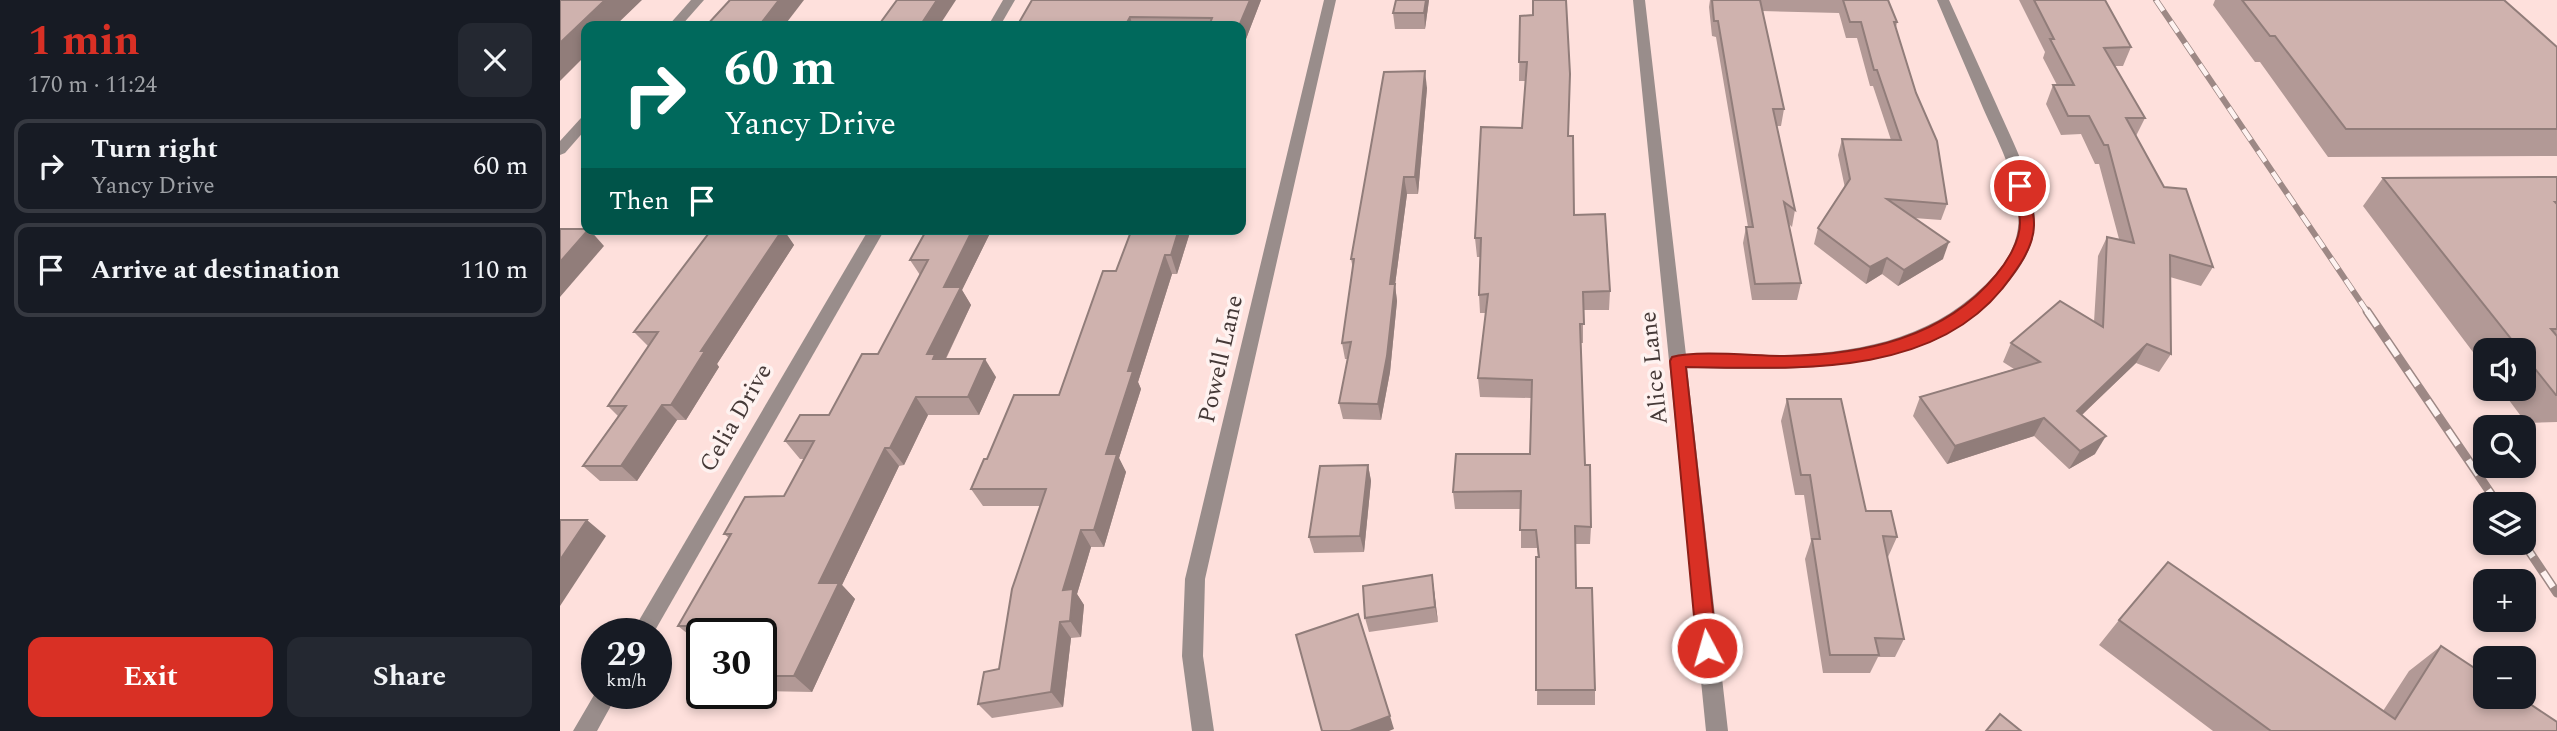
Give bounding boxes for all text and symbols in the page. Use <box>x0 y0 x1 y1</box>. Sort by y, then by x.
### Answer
text: 1 min <box>28 10 140 73</box>
button: close <box>458 23 532 97</box>
text: 60 m <box>724 32 835 107</box>
icon: right <box>609 49 700 140</box>
text: 170 m · 11:24 <box>28 68 157 103</box>
text: Yancy Drive <box>724 100 896 149</box>
text: Turn right <box>91 129 218 169</box>
text: 60 m <box>473 146 528 186</box>
icon: right <box>32 147 70 185</box>
pin <box>1990 156 2050 216</box>
icon: arrive <box>2001 167 2039 205</box>
text: Yancy Drive <box>91 169 215 204</box>
text: Then <box>609 181 669 221</box>
icon: arrive <box>683 182 721 220</box>
text: Arrive at destination <box>91 250 340 290</box>
text: 110 m <box>460 250 528 290</box>
icon: arrive <box>32 251 70 289</box>
street label: Powell Lane <box>1189 292 1253 426</box>
street label: Alice Lane <box>1630 309 1678 427</box>
map controls <box>2473 338 2536 709</box>
button: sound <box>2473 338 2536 401</box>
street label: Celia Drive <box>690 357 782 479</box>
button: search <box>2473 415 2536 478</box>
button: layers <box>2473 492 2536 555</box>
button: + <box>2473 569 2536 632</box>
position arrow <box>1670 611 1744 685</box>
speed limit sign: 30 <box>686 618 777 709</box>
text: 29 <box>607 628 646 681</box>
button: Exit <box>28 637 273 717</box>
button: Share <box>287 637 532 717</box>
button: − <box>2473 646 2536 709</box>
text: km/h <box>606 667 647 694</box>

